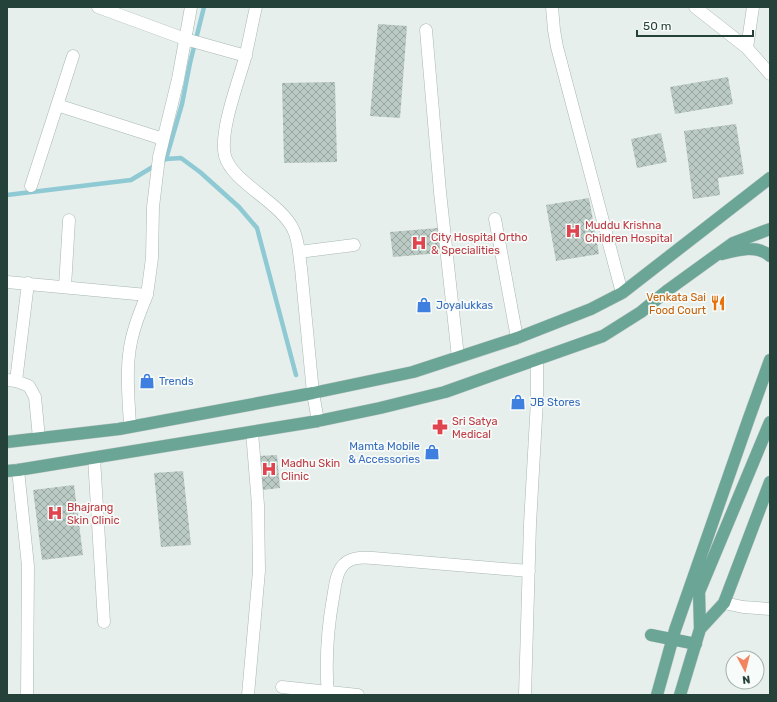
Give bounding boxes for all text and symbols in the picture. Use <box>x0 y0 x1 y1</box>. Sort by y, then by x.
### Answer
scale bar <box>637 12 753 38</box>
text: 50 m <box>643 19 671 33</box>
place label: Muddu Krishna Children Hospital <box>585 219 673 245</box>
hospital icon: Muddu Krishna Children Hospital <box>564 222 582 240</box>
place label: City Hospital Ortho & Specialities <box>431 231 527 257</box>
hospital icon: City Hospital Ortho & Specialities <box>410 234 428 252</box>
place label: Venkata Sai Food Court <box>646 291 707 317</box>
restaurant icon: Venkata Sai Food Court <box>709 294 727 312</box>
shop icon: Joyalukkas <box>415 296 433 314</box>
place label: Joyalukkas <box>436 299 494 312</box>
shop icon: Trends <box>138 372 156 390</box>
place label: Trends <box>159 375 194 388</box>
shop icon: JB Stores <box>509 393 527 411</box>
place label: JB Stores <box>530 396 581 409</box>
place label: Sri Satya Medical <box>452 415 497 441</box>
pharmacy icon: Sri Satya Medical <box>431 418 449 436</box>
place label: Mamta Mobile & Accessories <box>348 440 420 466</box>
shop icon: Mamta Mobile & Accessories <box>423 443 441 461</box>
place label: Madhu Skin Clinic <box>281 457 340 483</box>
hospital icon: Madhu Skin Clinic <box>260 460 278 478</box>
place label: Bhajrang Skin Clinic <box>67 501 120 527</box>
hospital icon: Bhajrang Skin Clinic <box>46 504 64 522</box>
north arrow <box>725 650 765 690</box>
text: N <box>741 672 751 686</box>

